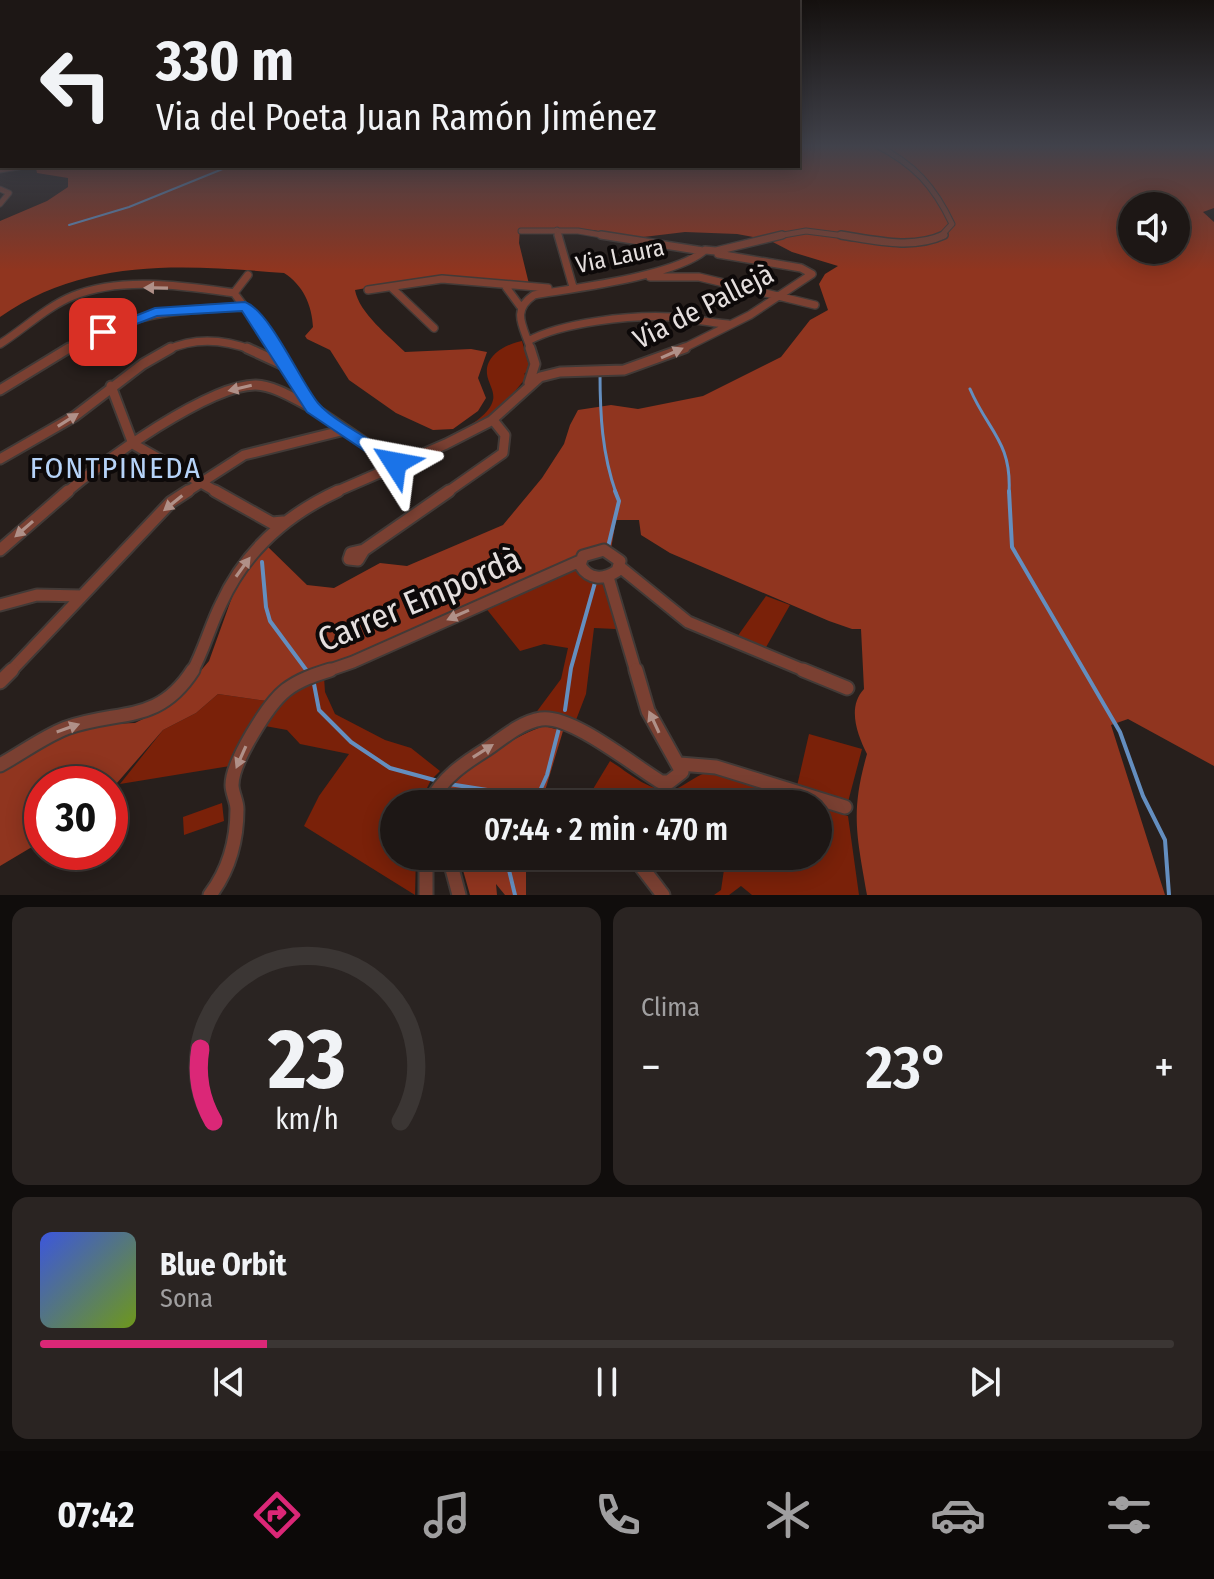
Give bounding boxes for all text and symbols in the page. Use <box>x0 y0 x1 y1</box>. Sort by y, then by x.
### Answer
text: 330 m <box>156 28 294 95</box>
icon: left <box>24 32 128 136</box>
text: Via del Poeta Juan Ramón Jiménez <box>156 96 656 140</box>
map controls <box>1118 192 1190 264</box>
button: sound <box>1118 192 1190 264</box>
street label: Via Laura <box>573 233 667 279</box>
street label: Via de Pallejà <box>628 257 779 356</box>
one-way arrow <box>143 282 168 294</box>
pin <box>69 298 137 366</box>
icon: arrive <box>81 310 125 354</box>
one-way arrow <box>661 346 684 359</box>
one-way arrow <box>228 383 253 395</box>
one-way arrow <box>57 412 78 427</box>
position arrow <box>353 421 437 505</box>
district label: FONTPINEDA <box>30 450 202 486</box>
one-way arrow <box>163 494 183 510</box>
one-way arrow <box>15 520 35 537</box>
street label: Carrer Empordà <box>312 538 527 661</box>
one-way arrow <box>234 556 250 577</box>
one-way arrow <box>446 608 470 621</box>
one-way arrow <box>647 710 660 733</box>
one-way arrow <box>57 722 81 734</box>
one-way arrow <box>472 744 495 759</box>
one-way arrow <box>235 746 248 769</box>
speed limit sign: 30 <box>24 766 128 870</box>
text: 07:44 · 2 min · 470 m <box>484 812 728 848</box>
text: Clima <box>641 992 700 1023</box>
text: 23 <box>267 1010 345 1110</box>
text: 23° <box>866 1032 949 1104</box>
text: − <box>641 1041 661 1094</box>
text: + <box>1154 1041 1174 1094</box>
text: km/h <box>275 1102 338 1137</box>
text: Blue Orbit <box>160 1247 286 1283</box>
text: Sona <box>160 1283 213 1314</box>
icon: previous <box>207 1360 251 1404</box>
icon: pause <box>585 1360 629 1404</box>
icon: next <box>963 1360 1007 1404</box>
icon: directions <box>249 1487 305 1543</box>
icon: music <box>419 1487 475 1543</box>
icon: phone <box>590 1487 646 1543</box>
icon: climate <box>760 1487 816 1543</box>
icon: car <box>930 1487 986 1543</box>
icon: filters <box>1101 1487 1157 1543</box>
text: 07:42 <box>57 1493 134 1537</box>

